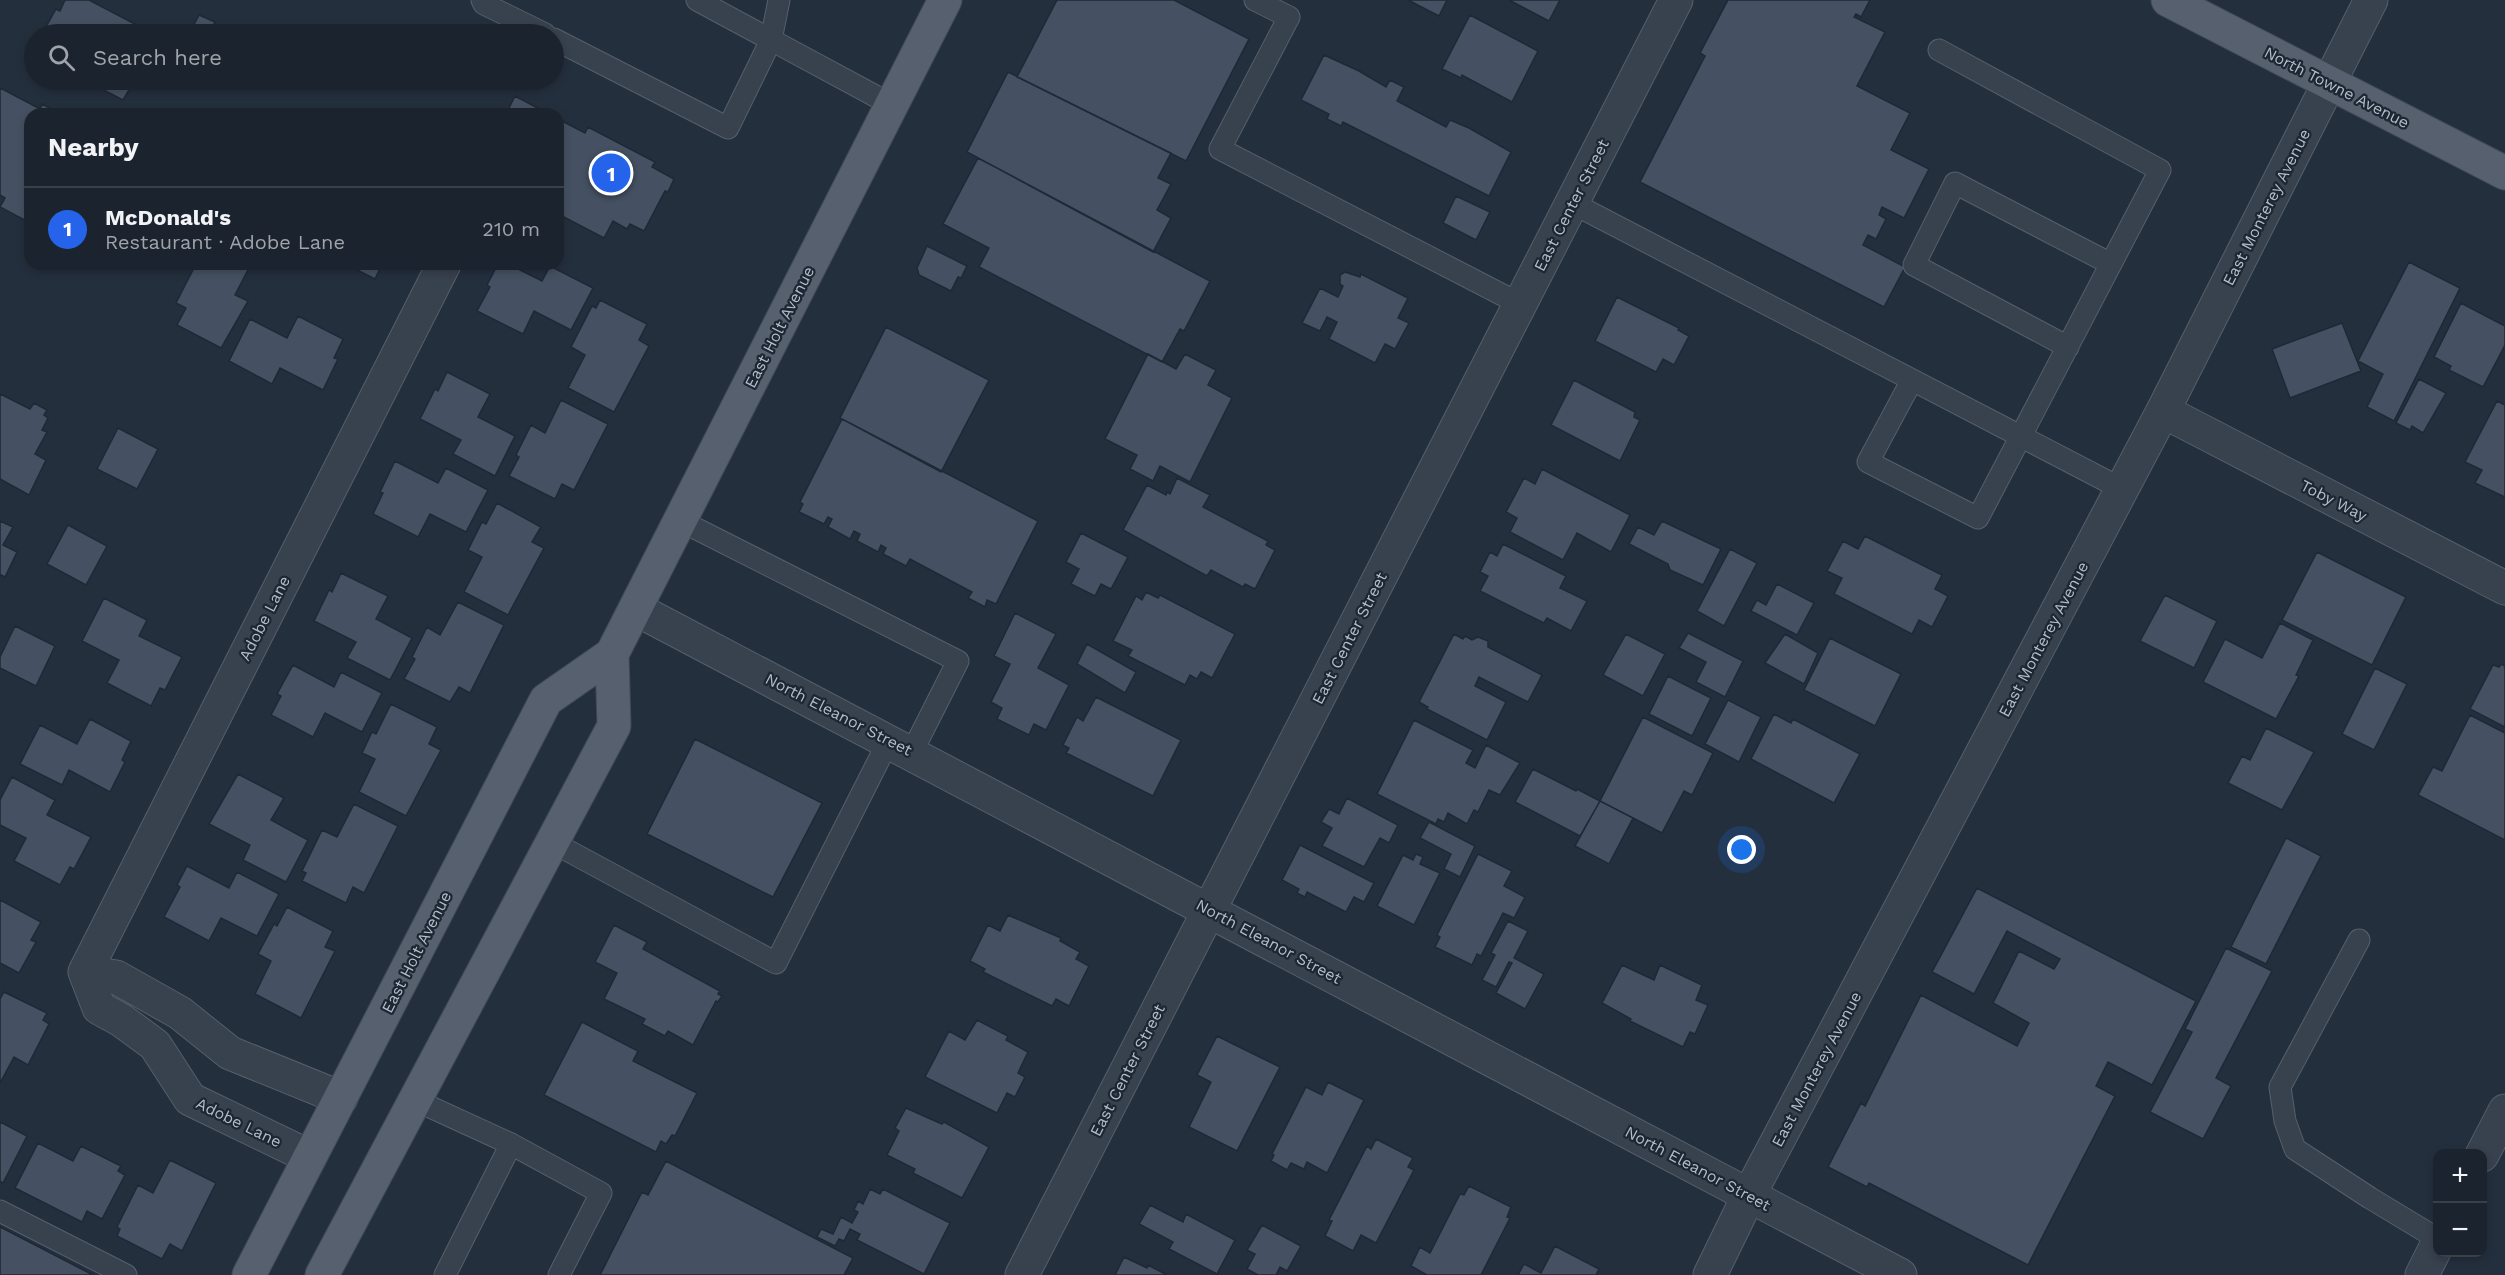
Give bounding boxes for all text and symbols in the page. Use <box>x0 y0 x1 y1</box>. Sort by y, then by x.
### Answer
search box <box>24 24 564 90</box>
icon: search <box>45 41 78 74</box>
street label: North Towne Avenue <box>2261 43 2412 132</box>
text: Search here <box>93 45 222 70</box>
street label: East Monterey Avenue <box>2219 126 2314 289</box>
text: Nearby <box>48 132 139 162</box>
street label: East Center Street <box>1530 136 1613 274</box>
pin: 1 <box>592 150 630 195</box>
text: McDonald's <box>105 205 231 230</box>
text: 1 <box>63 217 72 241</box>
text: 210 m <box>482 217 540 241</box>
text: Restaurant · Adobe Lane <box>105 230 345 254</box>
street label: East Holt Avenue <box>741 263 818 391</box>
street label: Toby Way <box>2297 476 2371 526</box>
street label: East Monterey Avenue <box>1994 558 2092 720</box>
street label: East Center Street <box>1308 569 1391 707</box>
street label: Adobe Lane <box>235 573 294 664</box>
street label: North Eleanor Street <box>762 669 916 760</box>
your location <box>1727 835 1756 864</box>
street label: East Holt Avenue <box>378 888 455 1016</box>
street label: North Eleanor Street <box>1193 895 1345 988</box>
street label: East Monterey Avenue <box>1767 988 1865 1150</box>
street label: East Center Street <box>1086 1001 1169 1139</box>
street label: Adobe Lane <box>193 1094 285 1151</box>
street label: North Eleanor Street <box>1622 1122 1774 1215</box>
map controls <box>2433 1149 2487 1257</box>
button: + <box>2433 1149 2487 1203</box>
button: − <box>2433 1203 2487 1257</box>

